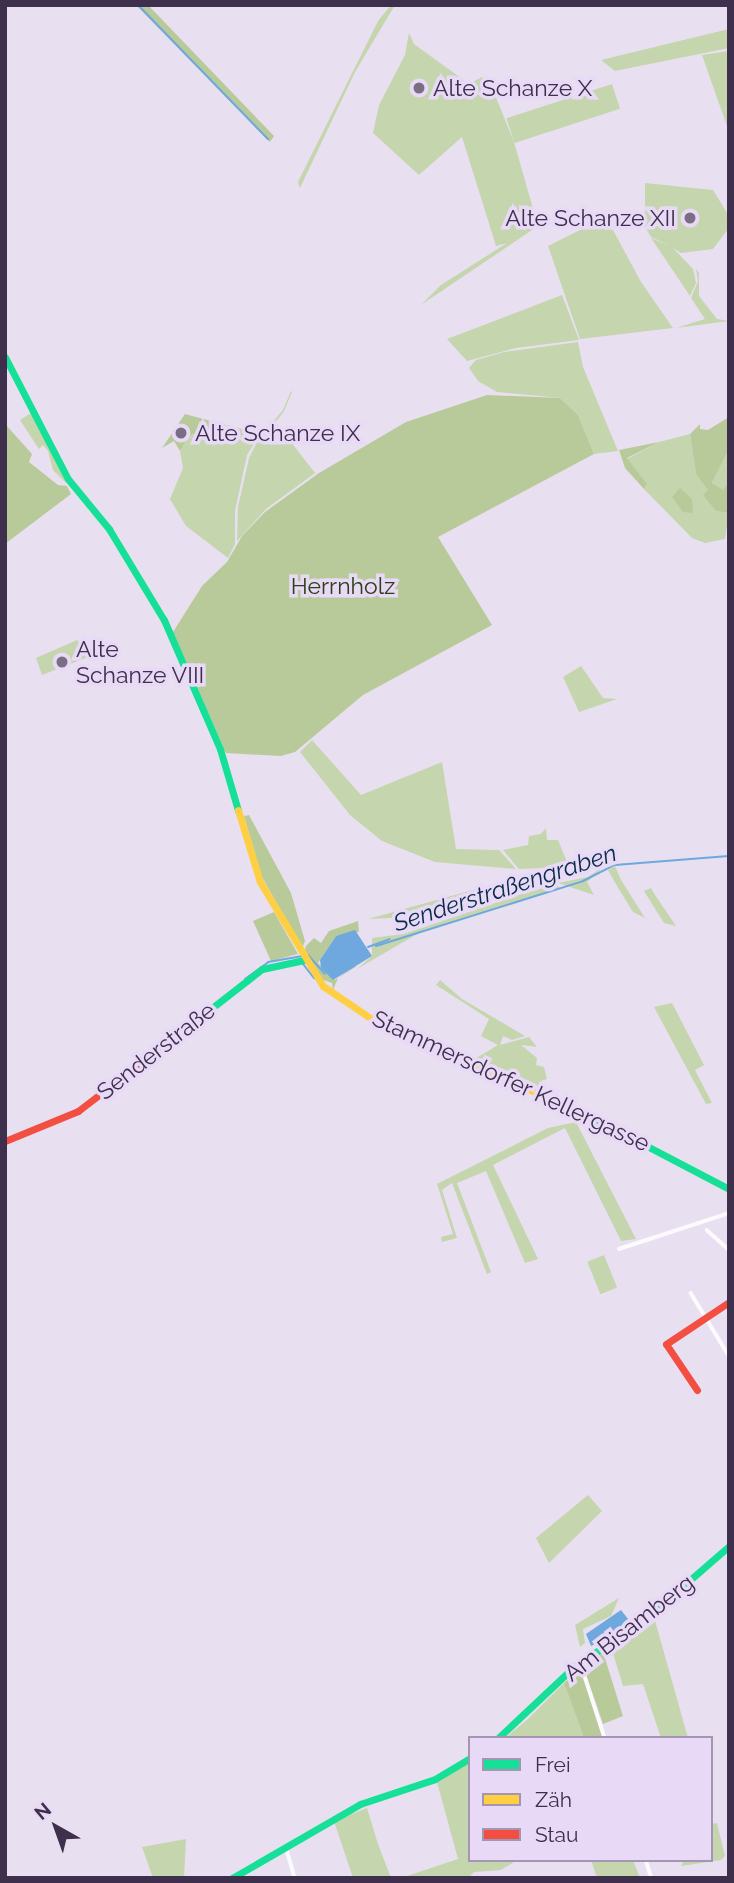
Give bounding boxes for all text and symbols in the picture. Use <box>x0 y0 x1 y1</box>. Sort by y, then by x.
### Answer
place label: Alte Schanze X <box>433 74 593 102</box>
marker: Alte Schanze X <box>411 80 427 96</box>
place label: Alte Schanze XII <box>505 204 676 232</box>
marker: Alte Schanze XII <box>682 210 698 226</box>
place label: Alte Schanze IX <box>195 419 360 447</box>
marker: Alte Schanze IX <box>173 425 189 441</box>
park label: Herrnholz <box>291 572 395 600</box>
place label: Alte Schanze VIII <box>76 635 205 689</box>
marker: Alte Schanze VIII <box>54 654 70 670</box>
water label: Senderstraßengraben <box>390 838 620 938</box>
street label: Senderstraße <box>91 996 221 1106</box>
street label: Stammersdorfer Kellergasse <box>368 1004 654 1158</box>
street label: Am Bisamberg <box>559 1569 699 1687</box>
legend <box>468 1736 713 1862</box>
text: Frei <box>535 1752 571 1777</box>
text: Zäh <box>535 1787 572 1812</box>
north arrow <box>21 1792 91 1862</box>
text: N <box>30 1798 55 1824</box>
text: Stau <box>535 1822 579 1847</box>

